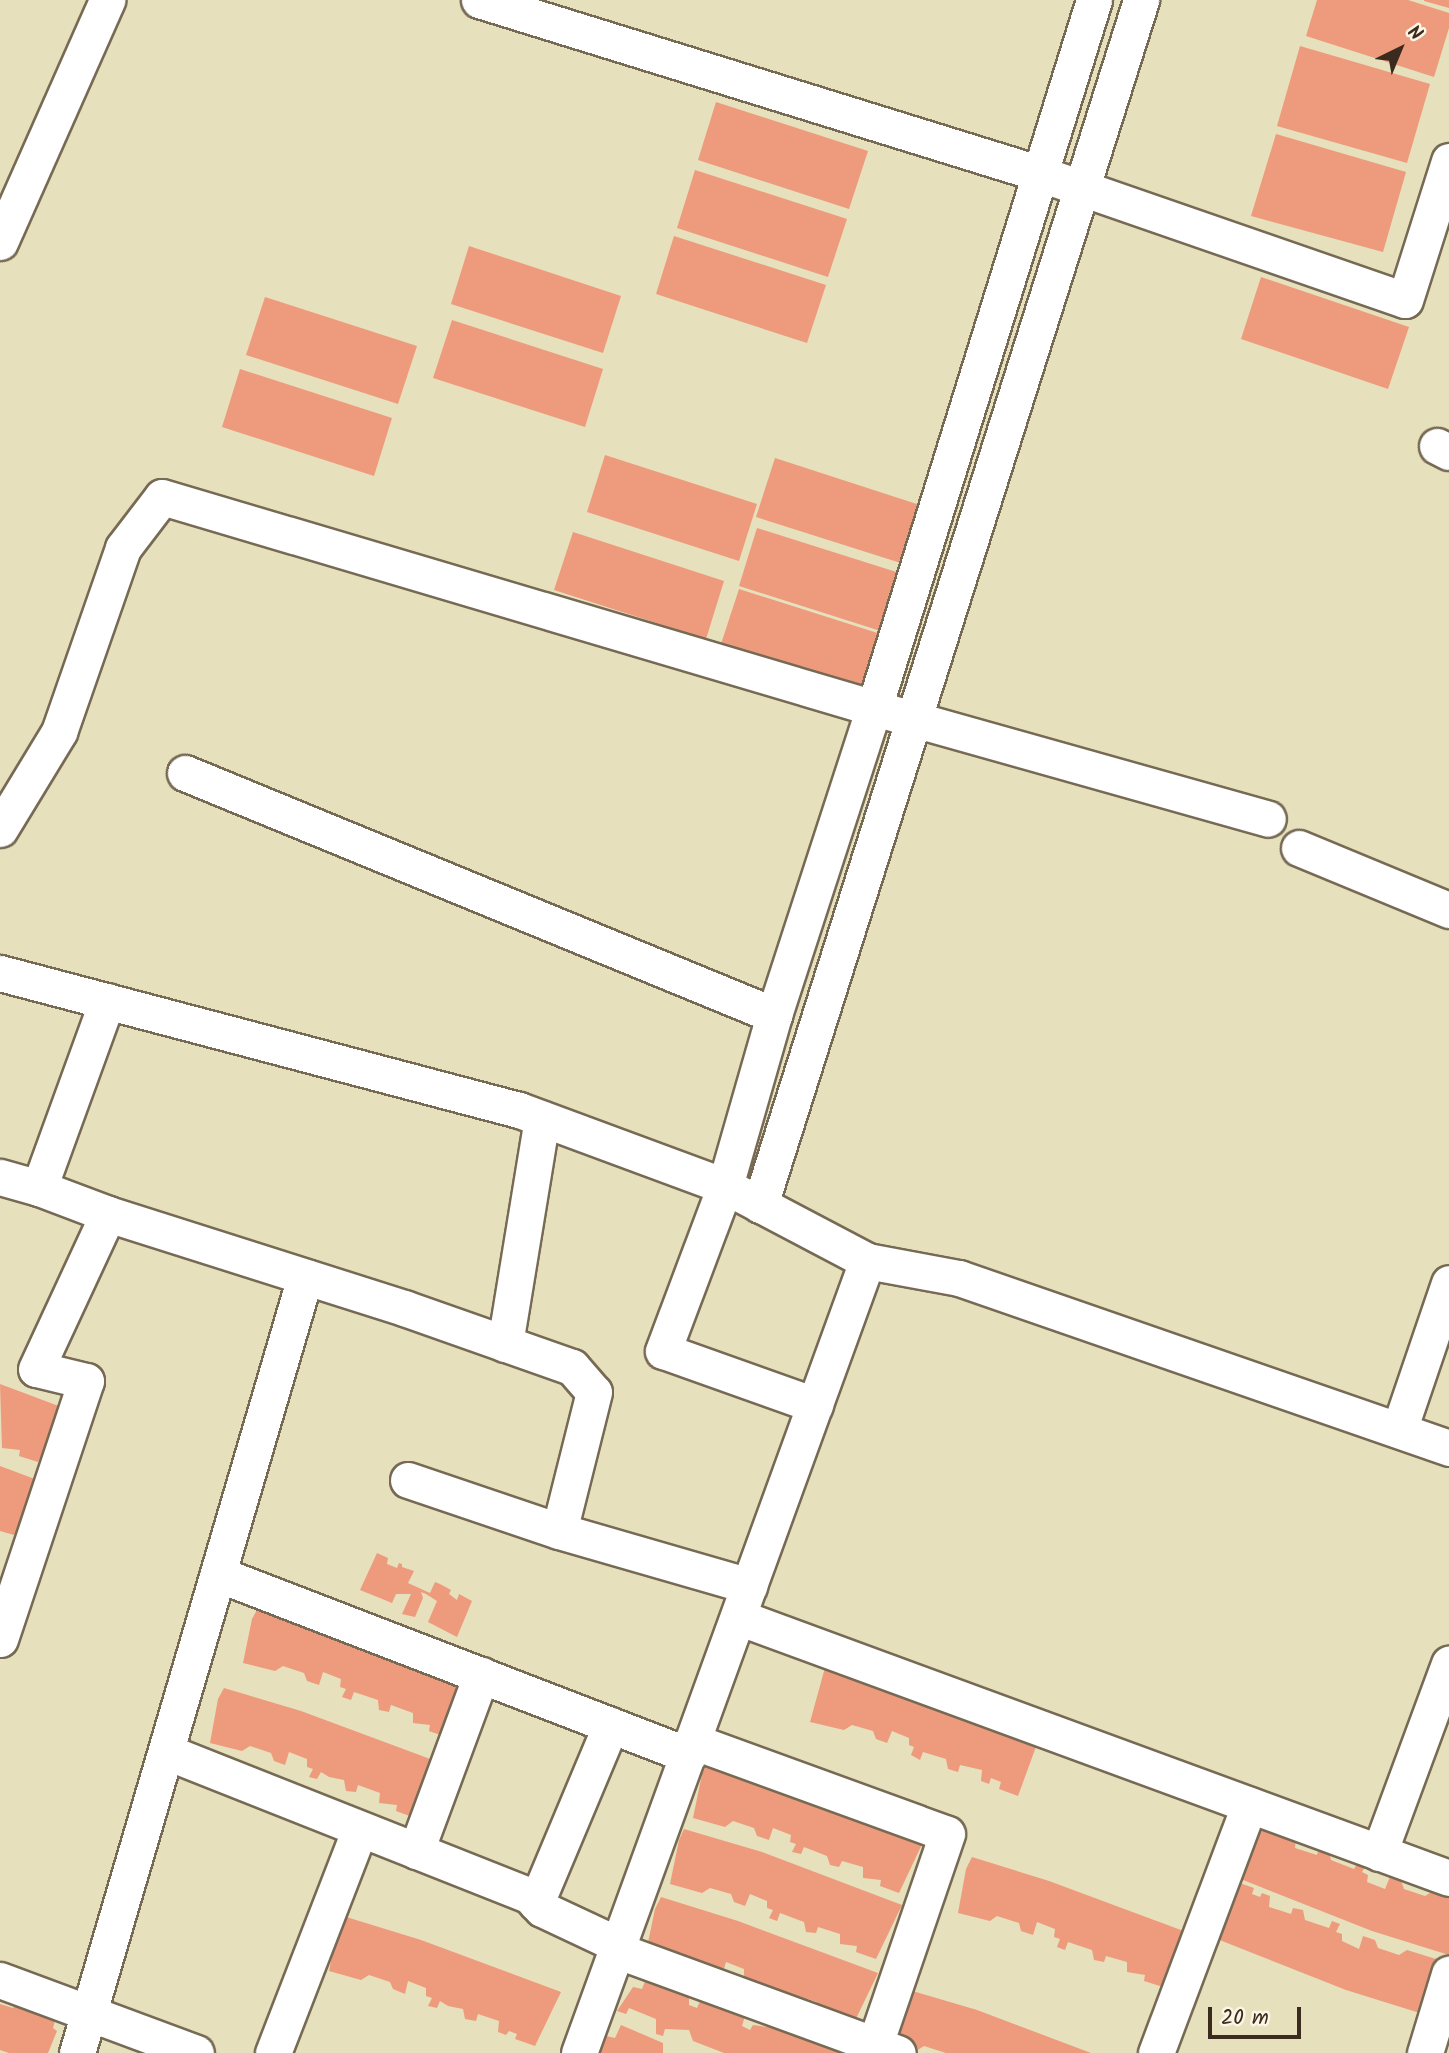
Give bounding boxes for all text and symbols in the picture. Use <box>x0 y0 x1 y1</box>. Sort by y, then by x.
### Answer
north arrow <box>1365 14 1435 84</box>
text: N <box>1400 19 1429 49</box>
scale bar <box>1211 1994 1304 2038</box>
text: 20 m <box>1221 2002 1269 2035</box>

